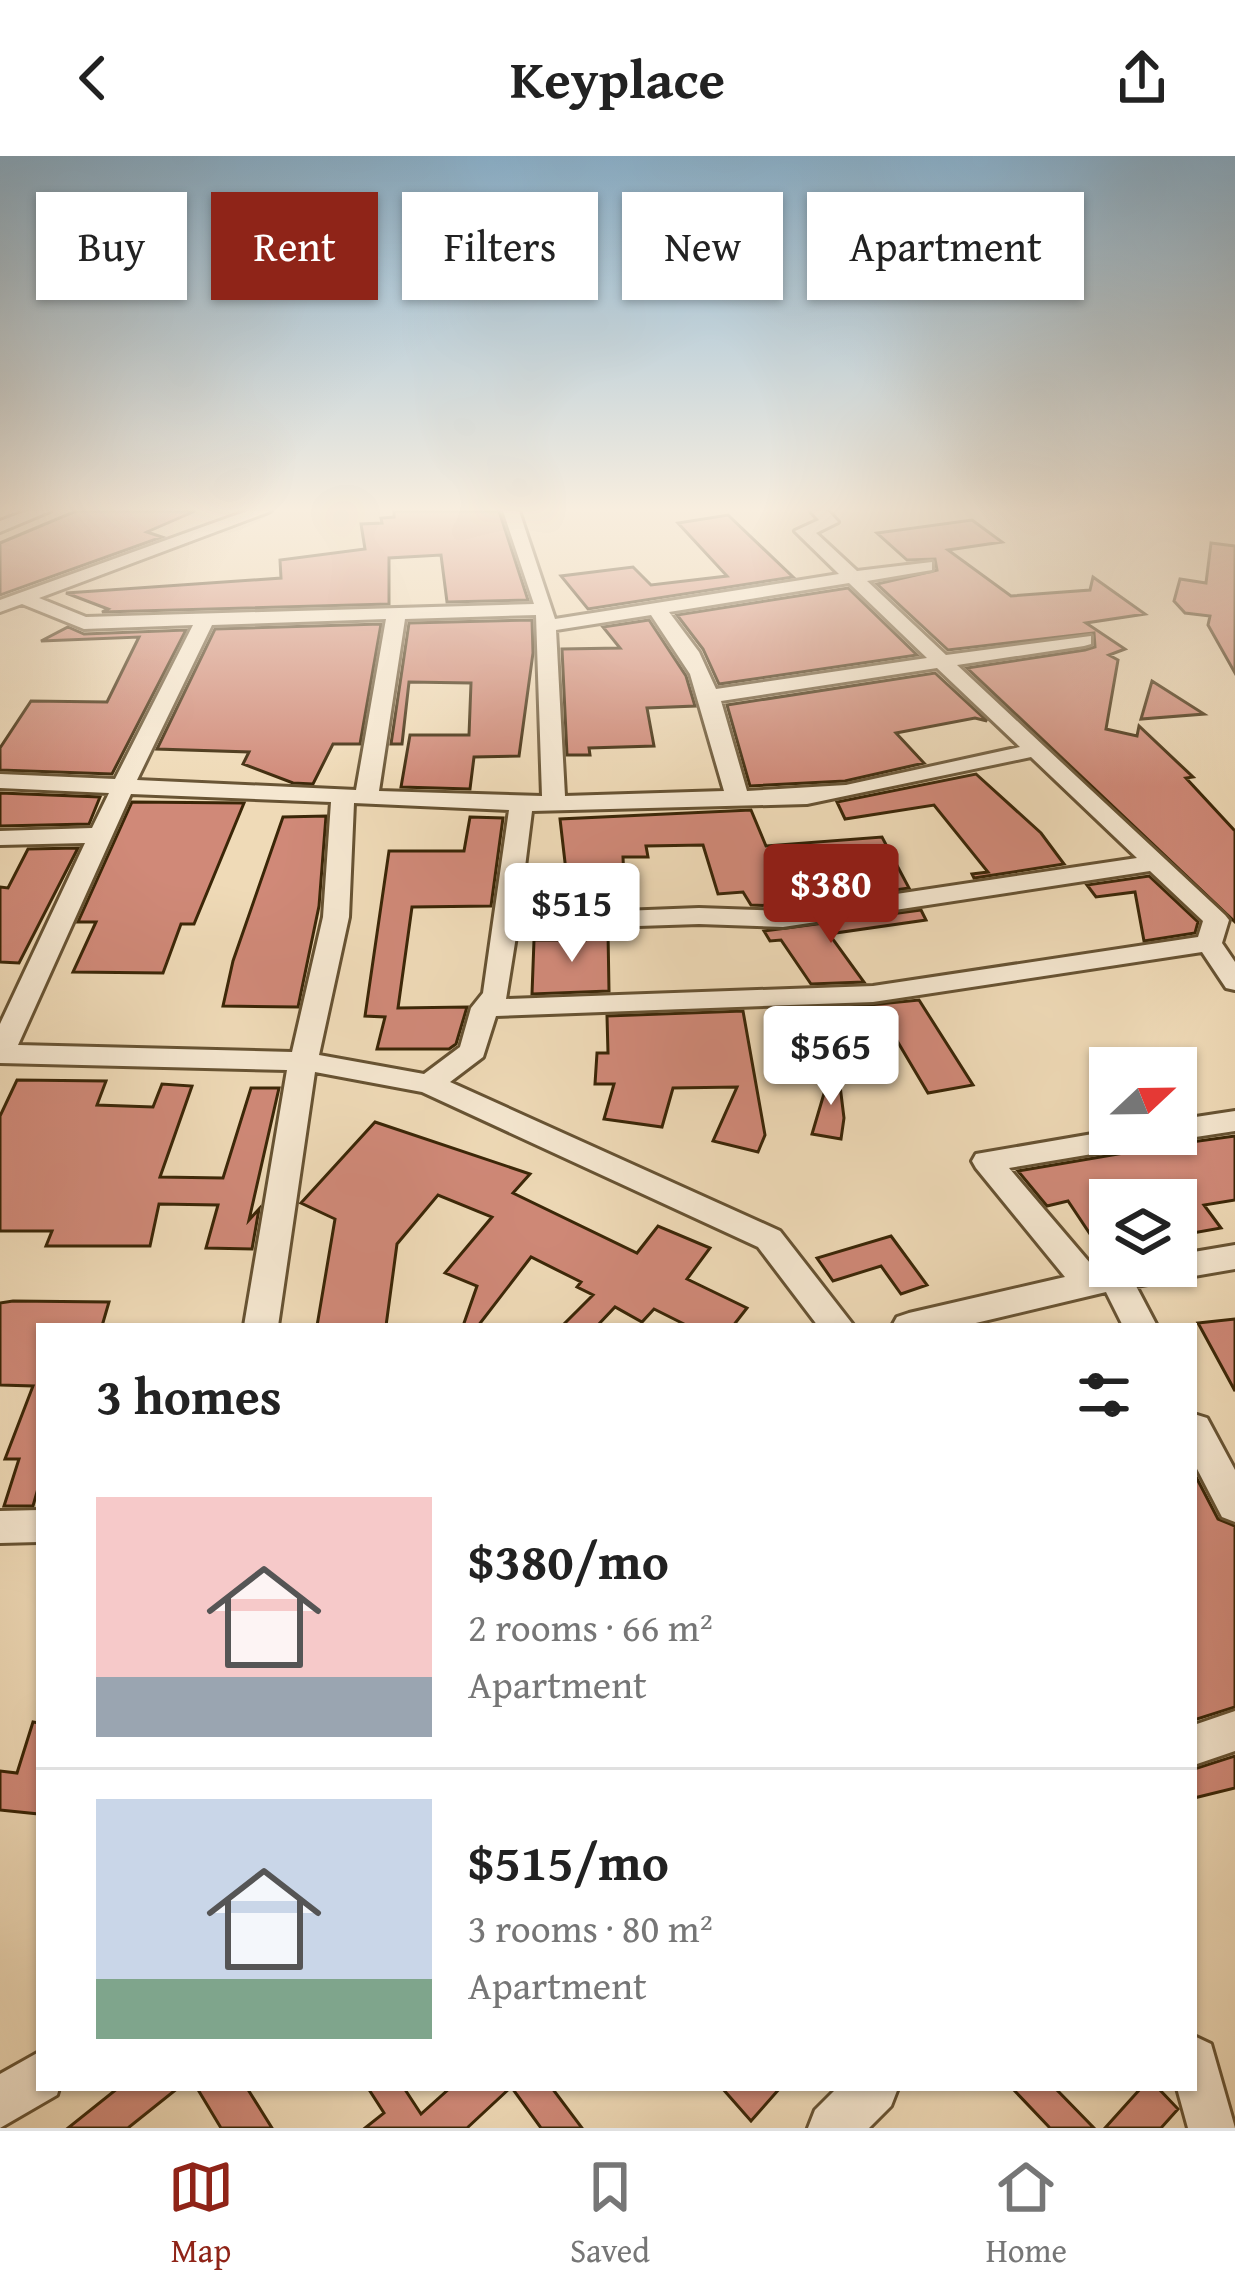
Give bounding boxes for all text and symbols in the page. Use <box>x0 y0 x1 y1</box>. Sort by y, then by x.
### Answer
text: Keyplace <box>510 39 725 118</box>
icon: back <box>60 45 126 111</box>
icon: share <box>1109 45 1175 111</box>
chip: Buy <box>36 192 187 300</box>
chip: Rent <box>211 192 378 300</box>
chip: Filters <box>402 192 598 300</box>
chip: New <box>622 192 783 300</box>
chip: Apartment <box>807 192 1084 300</box>
pin: $380 <box>760 844 902 946</box>
text: $380 <box>791 854 871 911</box>
pin: $515 <box>501 863 643 965</box>
text: $515 <box>532 873 612 930</box>
pin: $565 <box>760 1006 902 1108</box>
text: $565 <box>791 1016 871 1073</box>
north arrow <box>1089 1047 1197 1155</box>
map controls <box>1089 1047 1197 1287</box>
button: layers <box>1089 1179 1197 1287</box>
text: 3 homes <box>96 1358 282 1433</box>
icon: filters <box>1071 1362 1137 1428</box>
text: $380/mo <box>468 1523 669 1598</box>
icon: home <box>192 1545 336 1689</box>
text: 2 rooms · 66 m² <box>468 1598 713 1655</box>
text: Apartment <box>468 1655 647 1712</box>
text: $515/mo <box>468 1824 669 1899</box>
icon: home <box>192 1847 336 1991</box>
text: 3 rooms · 80 m² <box>468 1899 713 1956</box>
text: Apartment <box>468 1956 647 2013</box>
tab: Map <box>168 2154 234 2274</box>
tab: Saved <box>570 2154 650 2274</box>
tab: Home <box>986 2154 1067 2274</box>

